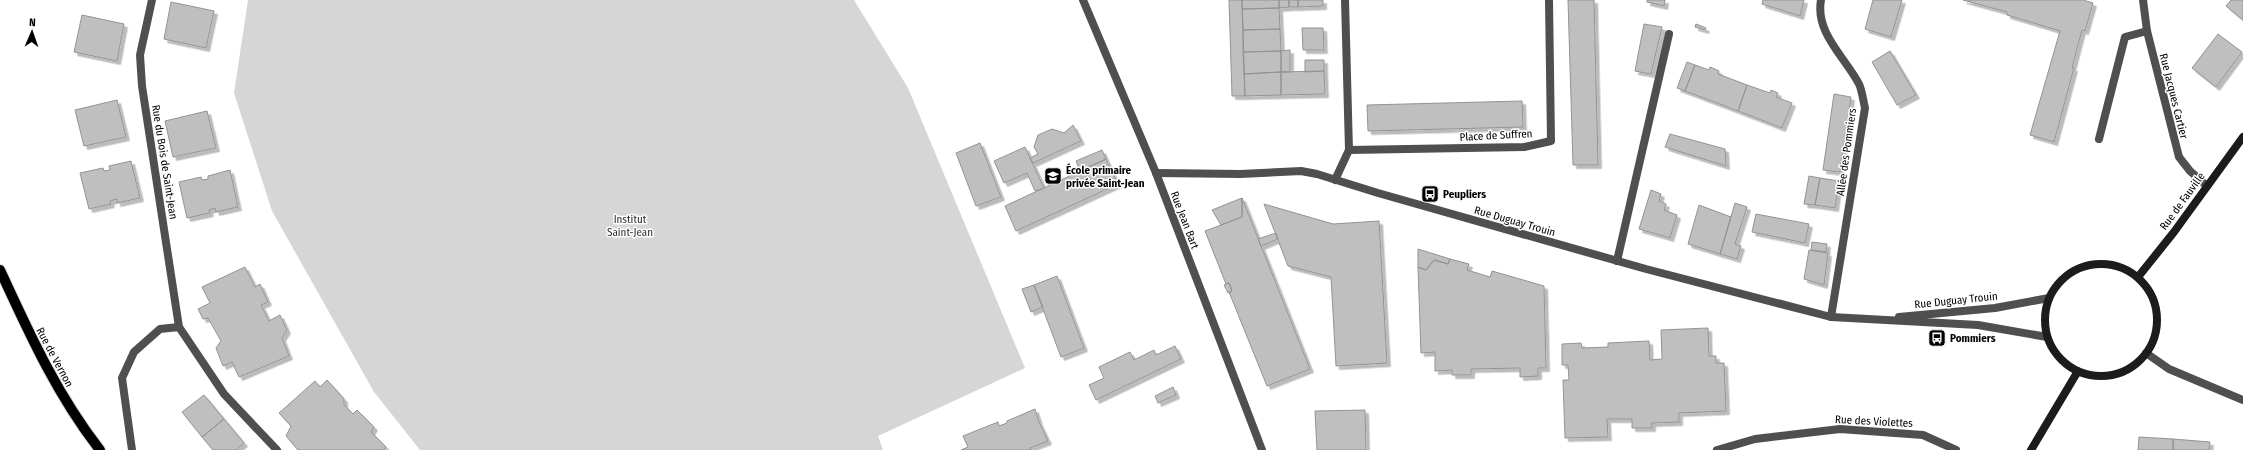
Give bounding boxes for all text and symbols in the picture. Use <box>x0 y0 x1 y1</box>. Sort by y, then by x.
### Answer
north arrow <box>12 12 52 52</box>
text: N <box>29 16 36 29</box>
street label: Rue Jacques Cartier <box>2157 52 2190 140</box>
street label: Rue du Bois de Saint-Jean <box>149 104 180 220</box>
street label: Allée des Pommiers <box>1834 107 1859 197</box>
street label: Place de Suffren <box>1459 127 1533 144</box>
place label: École primaire privée Saint-Jean <box>1066 163 1145 190</box>
school or university icon: École primaire privée Saint-Jean <box>1043 166 1063 186</box>
street label: Rue de Fauville <box>2157 170 2208 233</box>
bus stop icon: Peupliers <box>1420 184 1440 204</box>
place label: Peupliers <box>1443 188 1486 201</box>
street label: Rue Jean Bart <box>1168 189 1202 251</box>
street label: Rue Duguay Trouin <box>1473 204 1557 239</box>
park label: Institut Saint-Jean <box>607 213 653 239</box>
street label: Rue Duguay Trouin <box>1914 290 1998 311</box>
street label: Rue de Vernon <box>33 325 76 389</box>
bus stop icon: Pommiers <box>1927 328 1947 348</box>
place label: Pommiers <box>1950 332 1996 345</box>
street label: Rue des Violettes <box>1835 413 1914 430</box>

